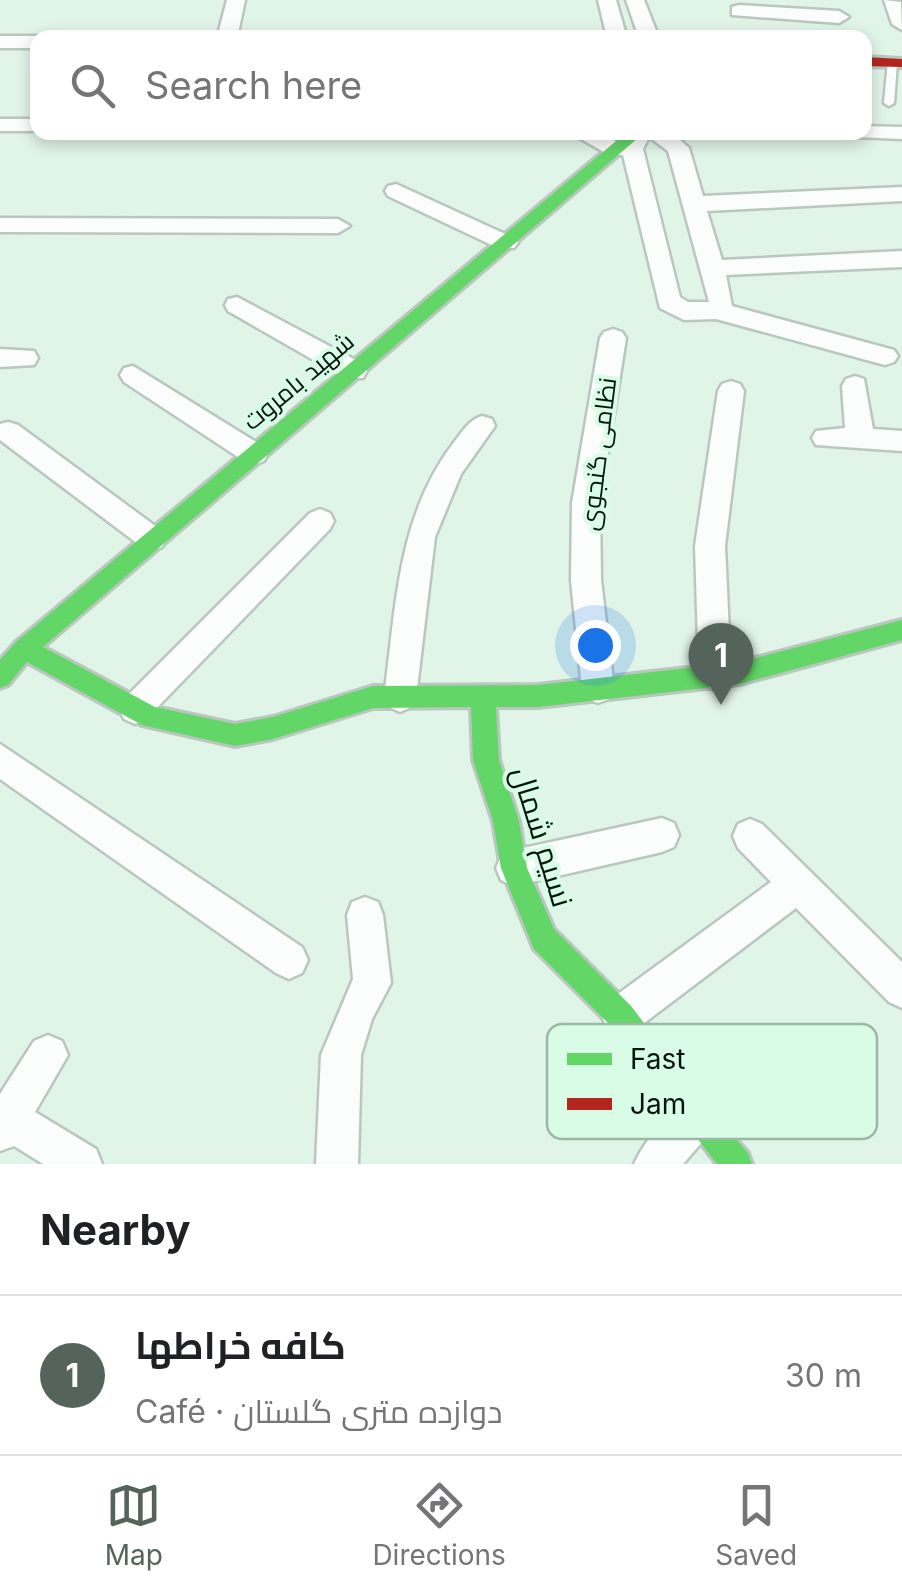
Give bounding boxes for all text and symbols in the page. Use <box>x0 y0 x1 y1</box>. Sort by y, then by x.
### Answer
search box <box>30 30 872 140</box>
icon: search <box>65 58 120 113</box>
text: Search here <box>145 62 362 108</box>
street label: شهید بامروت <box>236 326 360 436</box>
street label: نظامی گنجوی <box>574 376 622 532</box>
your location <box>570 620 621 671</box>
pin: 1 <box>688 622 754 705</box>
street label: نسیم شمال <box>502 762 581 912</box>
legend <box>547 1024 877 1139</box>
text: Fast <box>630 1042 686 1076</box>
text: Jam <box>630 1087 686 1121</box>
text: Nearby <box>40 1204 191 1255</box>
text: کافه خراطها <box>135 1322 346 1368</box>
text: 1 <box>66 1356 79 1395</box>
text: 30 m <box>785 1356 862 1395</box>
text: Café · دوازده متری گلستان <box>135 1392 503 1431</box>
tab: Map <box>105 1478 163 1572</box>
tab: Directions <box>372 1478 506 1572</box>
tab: Saved <box>715 1478 797 1572</box>

